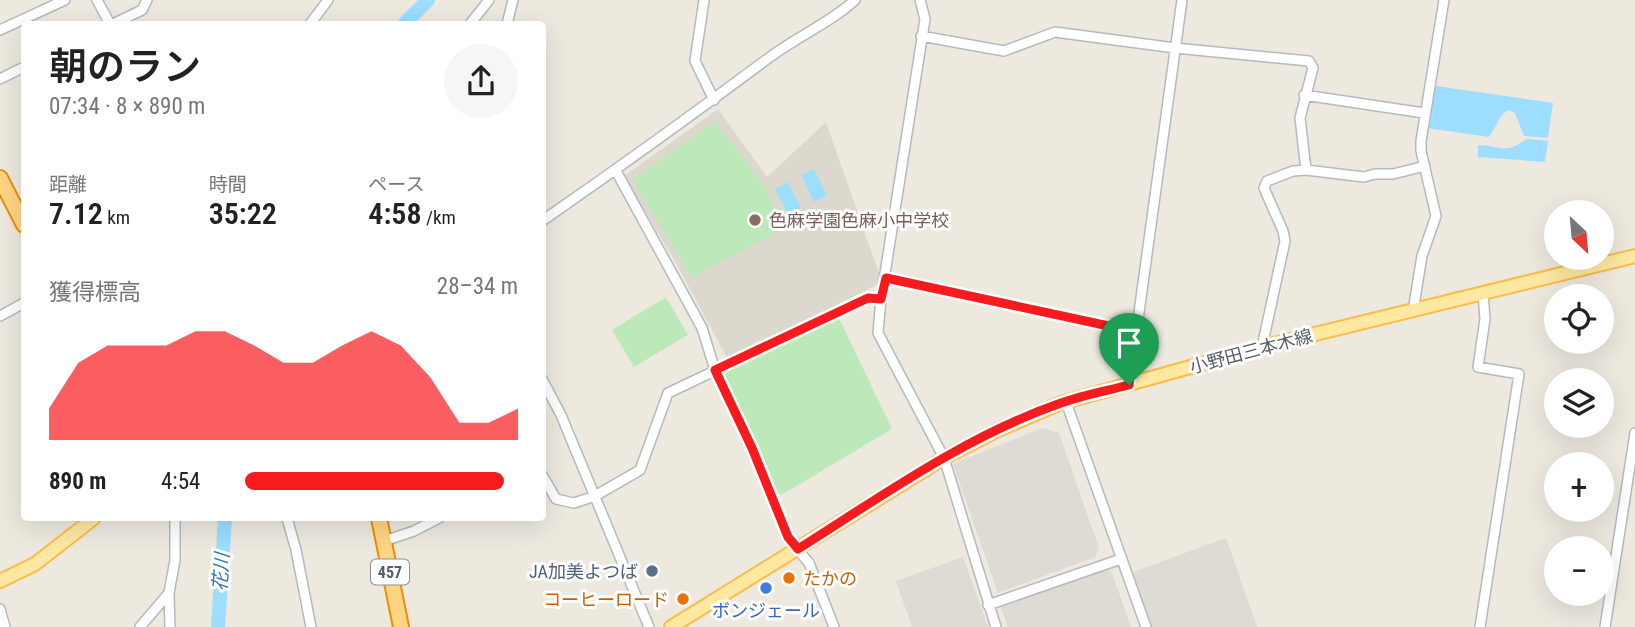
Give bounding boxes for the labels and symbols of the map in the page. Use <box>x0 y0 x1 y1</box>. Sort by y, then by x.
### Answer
north arrow <box>1544 200 1614 270</box>
place label: 色麻学園色麻小中学校 <box>769 210 949 231</box>
marker: 色麻学園色麻小中学校 <box>747 212 763 228</box>
pin <box>1099 313 1159 385</box>
street label: 小野田三本木線 <box>1187 325 1315 377</box>
water label: 花川 <box>208 550 234 592</box>
road number: 457 <box>371 559 409 584</box>
place label: JA加美よつば <box>529 561 638 582</box>
marker: JA加美よつば <box>644 563 660 579</box>
place label: たかの <box>803 568 857 589</box>
marker: たかの <box>781 570 797 586</box>
marker: ボンジェール <box>758 580 774 596</box>
place label: コーヒーロード <box>543 589 669 610</box>
marker: コーヒーロード <box>675 591 691 607</box>
place label: ボンジェール <box>712 600 820 621</box>

